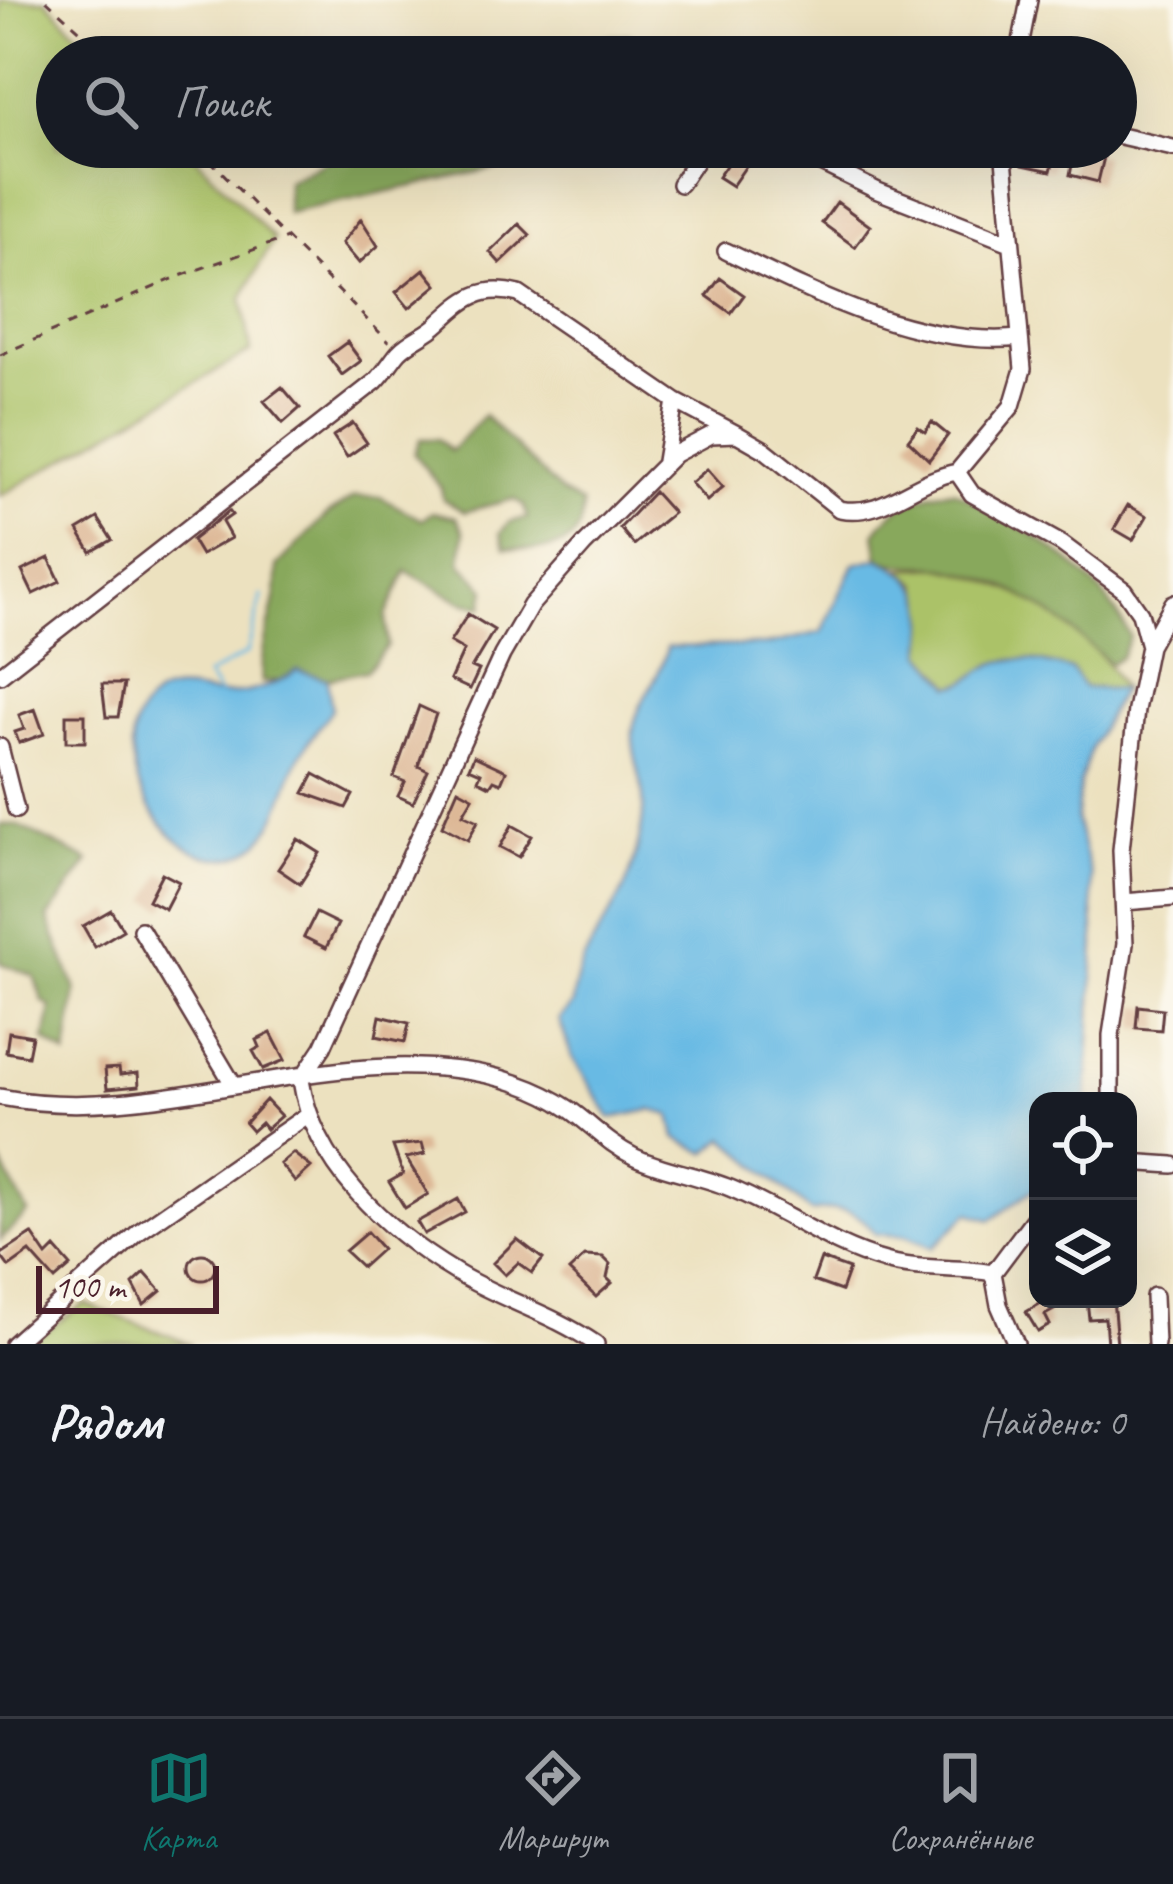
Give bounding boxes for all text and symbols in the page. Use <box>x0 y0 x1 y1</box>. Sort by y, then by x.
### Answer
search box <box>36 36 1137 168</box>
icon: search <box>78 69 144 135</box>
text: Поиск <box>174 74 269 131</box>
map controls <box>1029 1092 1137 1308</box>
button: locate <box>1029 1092 1137 1200</box>
button: layers <box>1029 1200 1137 1308</box>
scale bar <box>36 1260 219 1313</box>
text: 100 m <box>54 1266 125 1308</box>
text: Рядом <box>48 1390 162 1454</box>
text: Найдено: 0 <box>980 1398 1125 1447</box>
tab: Карта <box>141 1745 216 1859</box>
tab: Маршрут <box>498 1745 607 1859</box>
tab: Сохранённые <box>889 1745 1032 1859</box>

